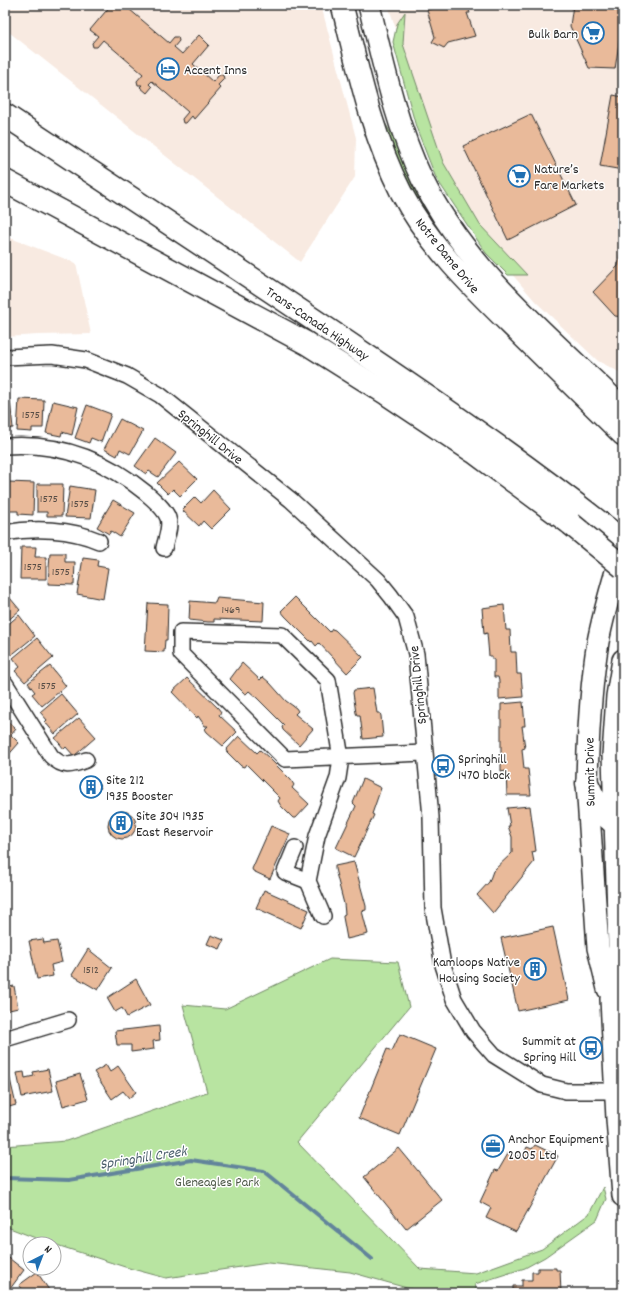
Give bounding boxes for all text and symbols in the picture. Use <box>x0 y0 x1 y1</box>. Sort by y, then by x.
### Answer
supermarket icon: Bulk Barn <box>580 20 606 46</box>
place label: Bulk Barn <box>528 25 578 45</box>
hotel icon: Accent Inns <box>155 56 181 82</box>
place label: Accent Inns <box>184 61 247 81</box>
place label: Nature’s Fare Markets <box>534 160 604 196</box>
supermarket icon: Nature’s Fare Markets <box>506 163 532 189</box>
street label: Notre Dame Drive <box>410 214 483 299</box>
street label: Trans-Canada Highway <box>261 283 373 367</box>
street label: Springhill Drive <box>173 405 247 470</box>
house number: 1575 <box>22 407 40 424</box>
house number: 1575 <box>40 491 58 508</box>
house number: 1575 <box>71 496 89 513</box>
house number: 1575 <box>24 559 42 576</box>
house number: 1575 <box>52 564 70 581</box>
house number: 1469 <box>222 602 240 619</box>
street label: Springhill Drive <box>405 645 433 725</box>
house number: 1575 <box>38 678 56 695</box>
street label: Summit Drive <box>580 737 602 807</box>
place label: Springhill 1470 block <box>458 750 510 786</box>
bus stop icon: Springhill 1470 block <box>430 753 456 779</box>
place label: Site 212 1935 Booster <box>106 771 174 807</box>
building icon: Site 212 1935 Booster <box>78 774 104 800</box>
place label: Site 304 1935 East Reservoir <box>136 807 214 843</box>
building icon: Site 304 1935 East Reservoir <box>108 810 134 836</box>
place label: Kamloops Native Housing Society <box>433 953 520 989</box>
building icon: Kamloops Native Housing Society <box>522 956 548 982</box>
house number: 1512 <box>83 962 99 979</box>
place label: Summit at Spring Hill <box>522 1032 577 1068</box>
bus stop icon: Summit at Spring Hill <box>578 1035 604 1061</box>
place label: Anchor Equipment 2005 Ltd <box>508 1130 604 1166</box>
office icon: Anchor Equipment 2005 Ltd <box>480 1133 506 1159</box>
water label: Springhill Creek <box>98 1141 190 1177</box>
park label: Gleneagles Park <box>175 1173 259 1193</box>
north arrow <box>22 1236 62 1276</box>
text: N <box>40 1242 55 1258</box>

